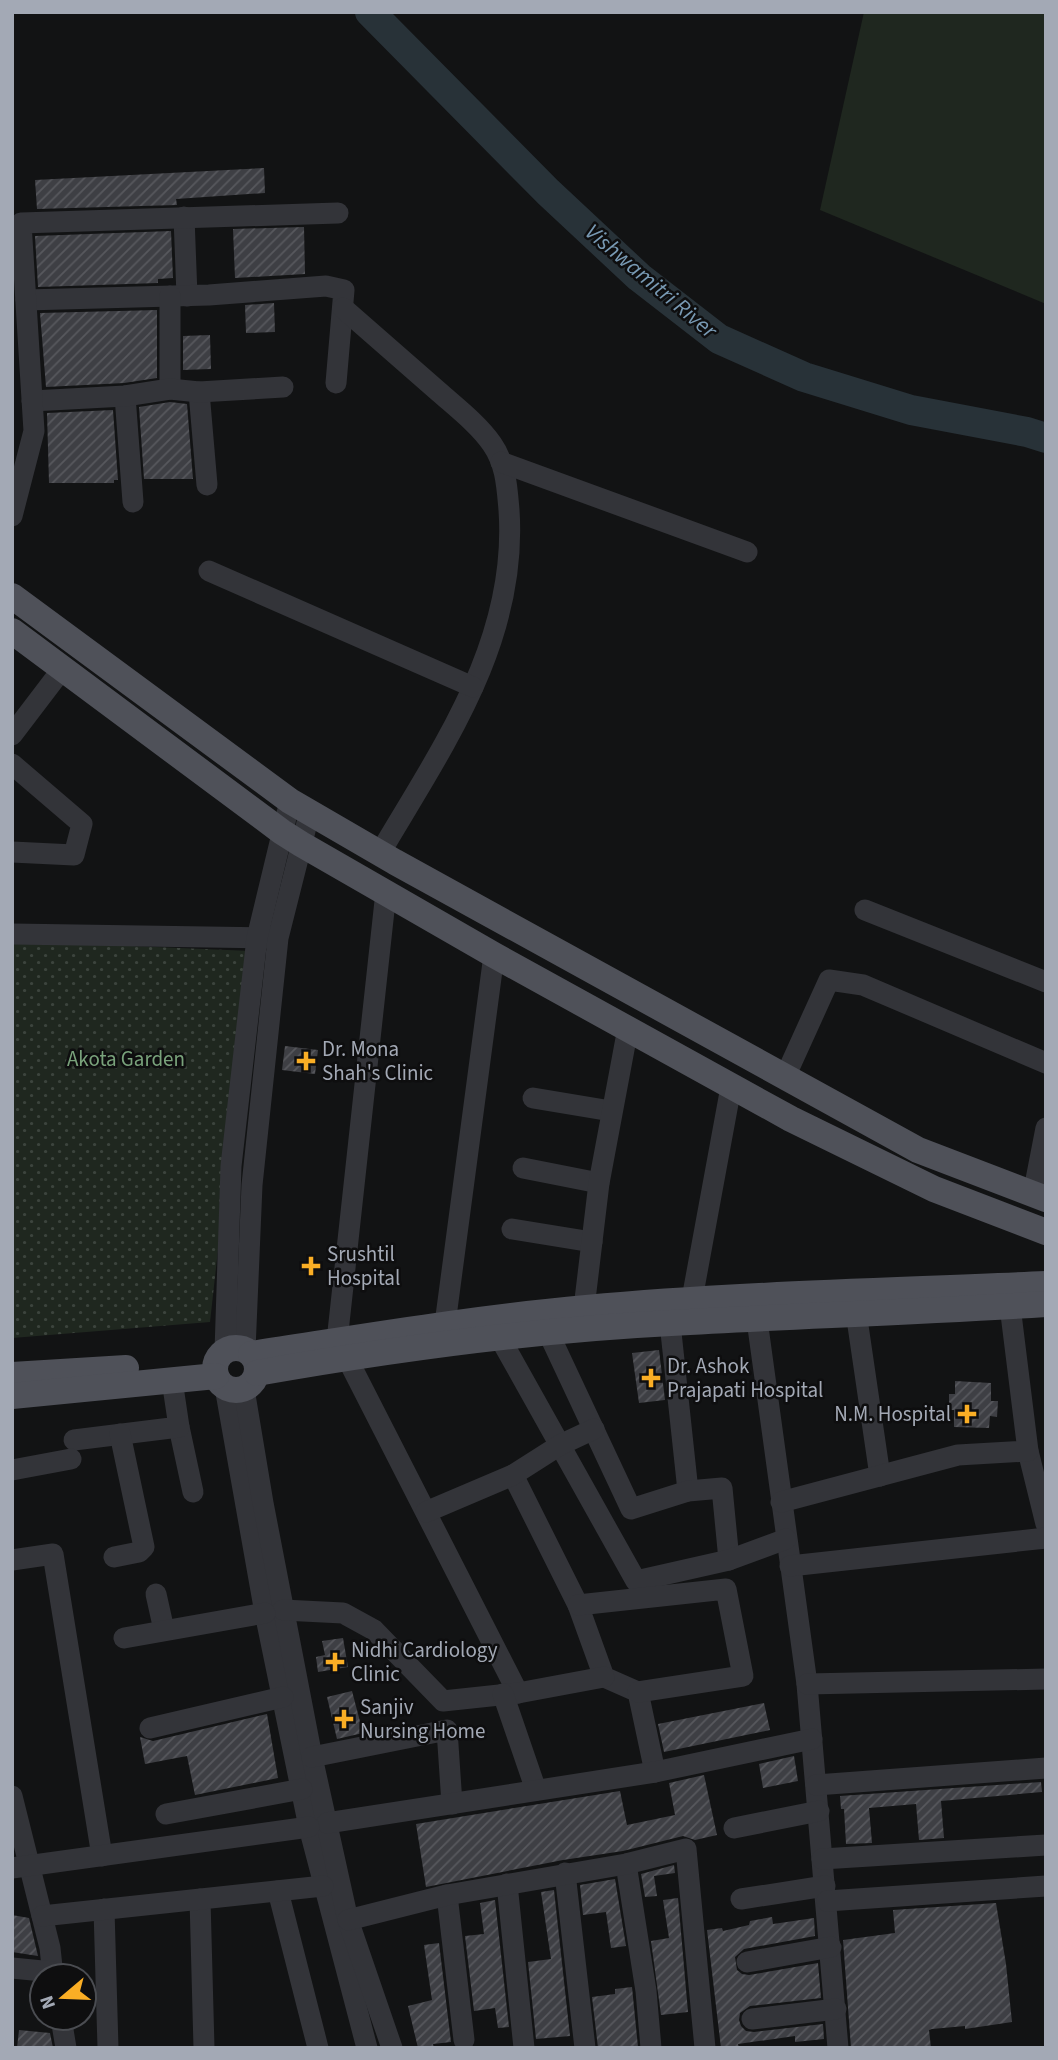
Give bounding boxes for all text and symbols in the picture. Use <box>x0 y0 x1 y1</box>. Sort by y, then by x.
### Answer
water label: Vishwamitri River <box>578 216 725 347</box>
place label: Dr. Mona Shah's Clinic <box>322 1034 434 1088</box>
park label: Akota Garden <box>67 1044 185 1074</box>
marker: Dr. Mona Shah's Clinic <box>296 1051 316 1071</box>
place label: Srushtil Hospital <box>327 1239 400 1293</box>
marker: Srushtil Hospital <box>301 1256 321 1276</box>
place label: Dr. Ashok Prajapati Hospital <box>667 1351 823 1405</box>
marker: Dr. Ashok Prajapati Hospital <box>641 1368 661 1388</box>
place label: N.M. Hospital <box>834 1399 951 1429</box>
marker: N.M. Hospital <box>957 1404 977 1424</box>
place label: Nidhi Cardiology Clinic <box>351 1635 498 1689</box>
marker: Nidhi Cardiology Clinic <box>325 1652 345 1672</box>
place label: Sanjiv Nursing Home <box>360 1692 485 1746</box>
marker: Sanjiv Nursing Home <box>334 1709 354 1729</box>
north arrow <box>28 1962 98 2032</box>
text: N <box>34 1992 63 2012</box>

